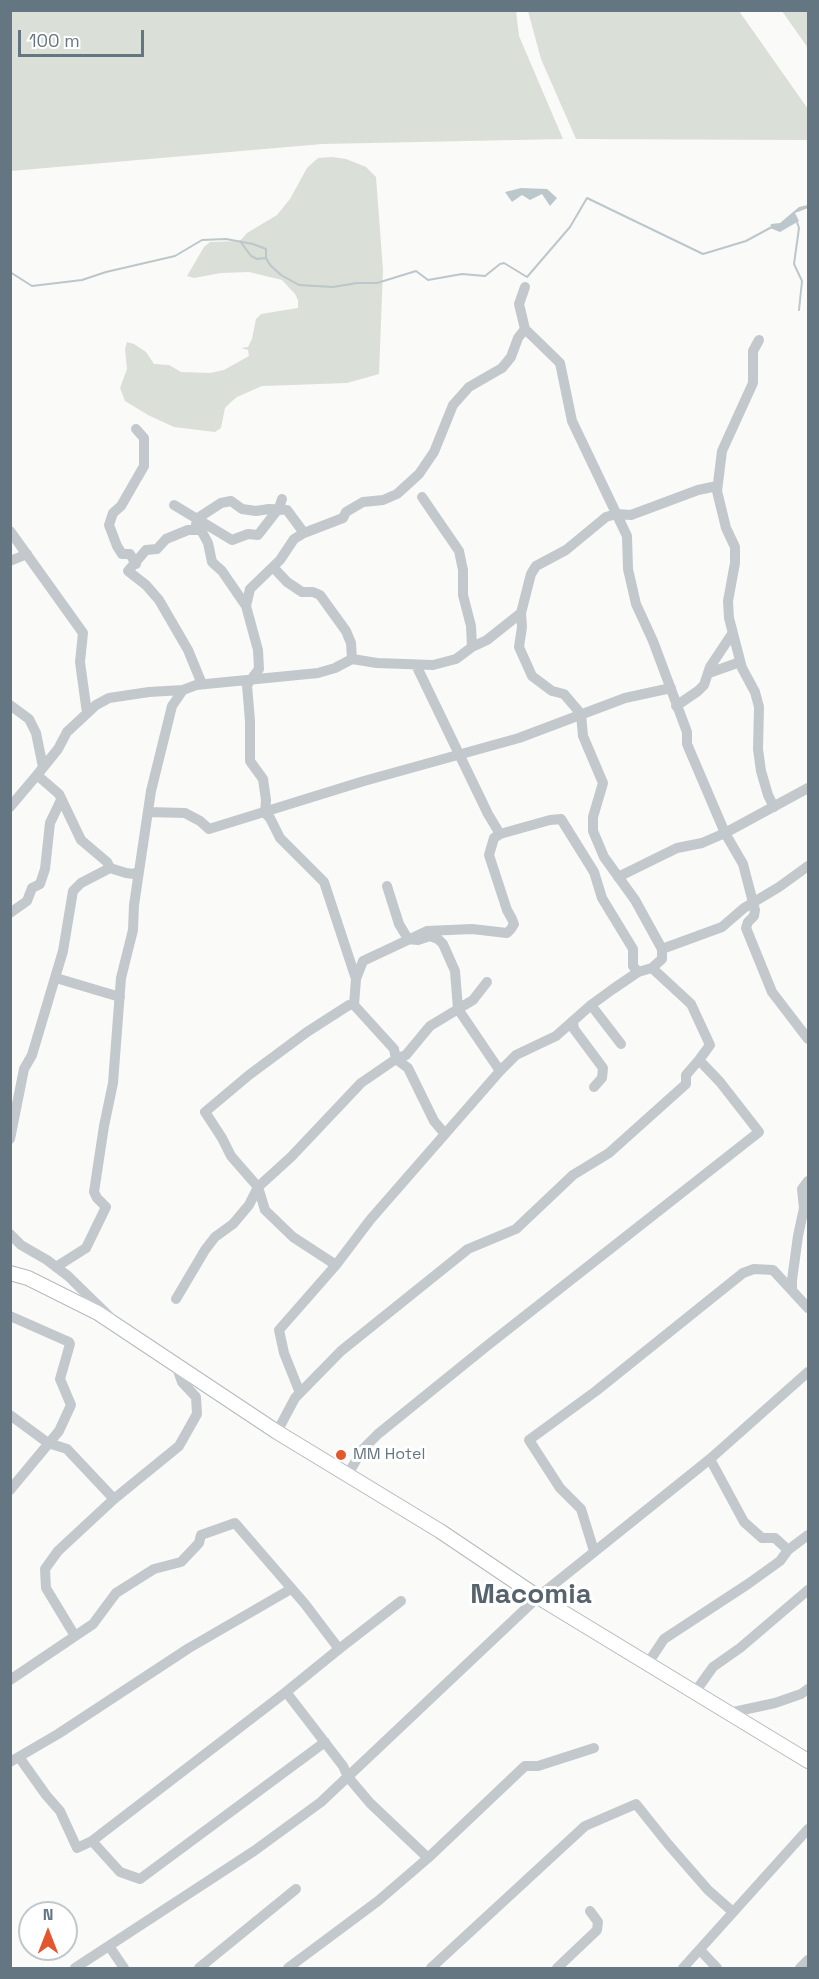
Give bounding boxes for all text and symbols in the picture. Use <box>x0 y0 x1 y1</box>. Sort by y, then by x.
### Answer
scale bar <box>21 18 147 56</box>
text: 100 m <box>29 29 80 52</box>
place label: MM Hotel <box>353 1445 425 1465</box>
marker: MM Hotel <box>334 1448 348 1462</box>
district label: Macomia <box>470 1578 592 1612</box>
north arrow <box>18 1901 78 1961</box>
text: N <box>43 1904 53 1925</box>

